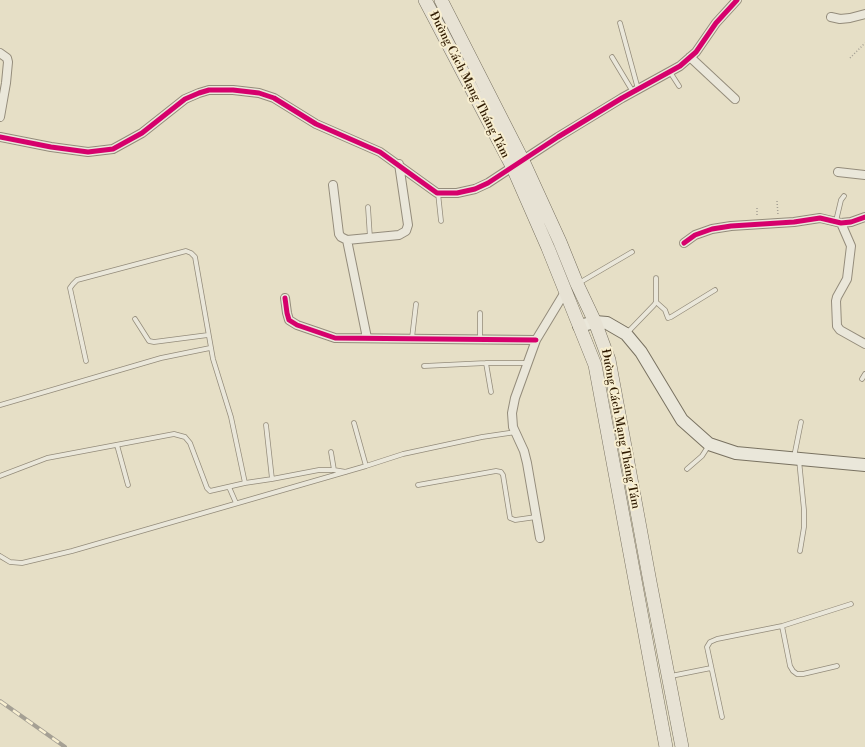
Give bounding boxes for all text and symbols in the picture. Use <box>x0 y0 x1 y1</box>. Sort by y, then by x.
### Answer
street label: Đường Cách Mạng Tháng Tám <box>426 9 512 161</box>
street label: Đường Cách Mạng Tháng Tám <box>597 348 643 510</box>

